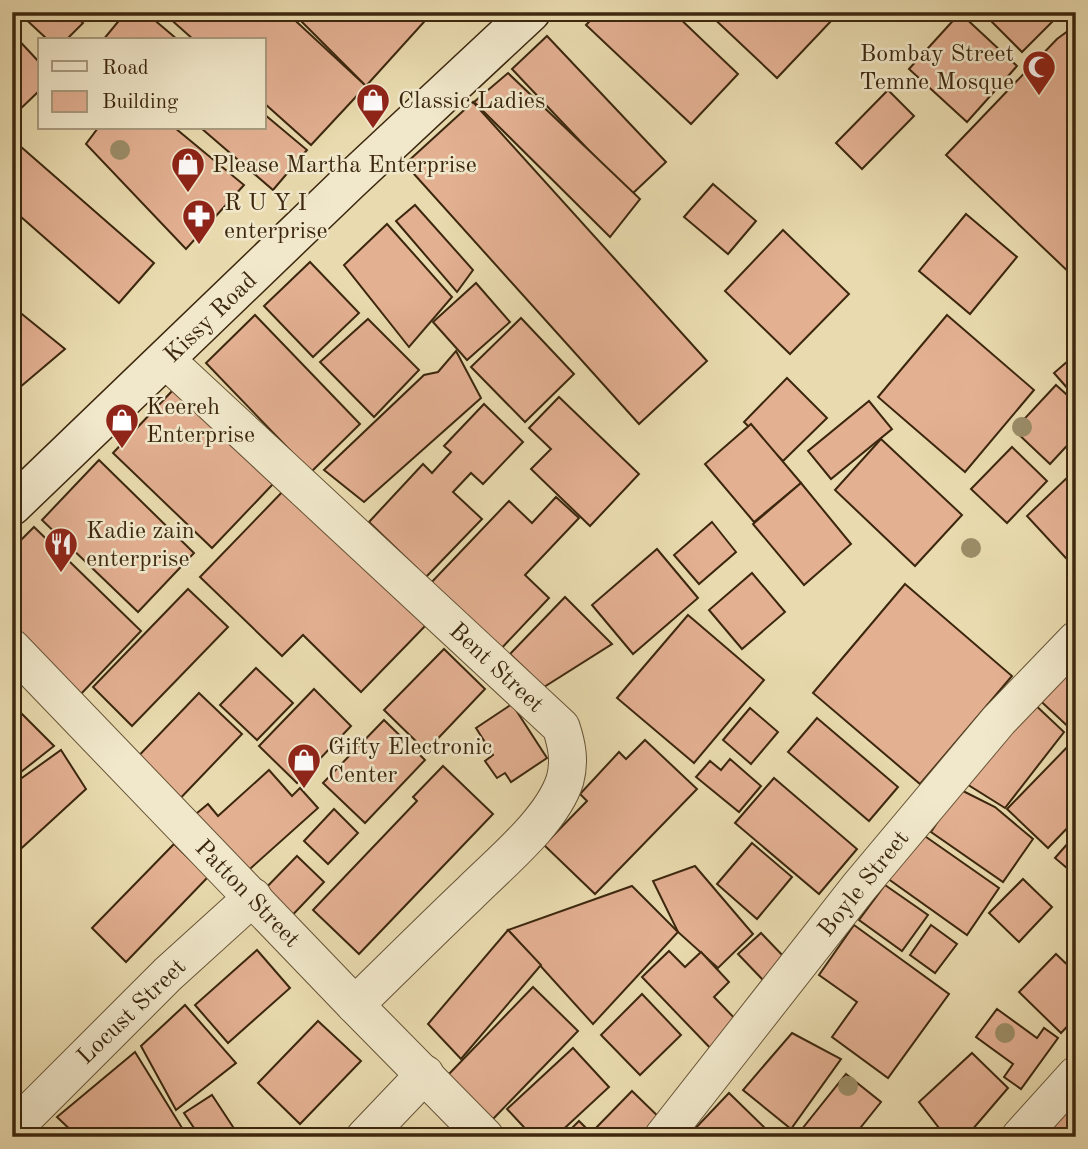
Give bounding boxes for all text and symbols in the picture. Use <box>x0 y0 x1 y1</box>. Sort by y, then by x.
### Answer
legend <box>38 38 266 130</box>
place label: Bombay Street Temne Mosque <box>859 43 1014 95</box>
mosque icon: Bombay Street Temne Mosque <box>1020 48 1058 97</box>
text: Road <box>102 58 149 79</box>
shop icon: Classic Ladies <box>354 81 392 130</box>
place label: Classic Ladies <box>398 90 545 114</box>
text: Building <box>102 92 179 113</box>
shop icon: Please Martha Enterprise <box>169 145 207 194</box>
place label: Please Martha Enterprise <box>212 154 477 178</box>
place label: R U Y I enterprise <box>224 192 328 244</box>
pharmacy icon: R U Y I enterprise <box>180 197 218 246</box>
street label: Kissy Road <box>160 269 262 368</box>
place label: Keereh Enterprise <box>146 396 255 448</box>
shop icon: Keereh Enterprise <box>103 401 141 450</box>
place label: Kadie zain enterprise <box>86 520 195 572</box>
restaurant icon: Kadie zain enterprise <box>42 525 80 574</box>
street label: Bent Street <box>444 619 547 718</box>
place label: Gifty Electronic Center <box>328 736 492 788</box>
shop icon: Gifty Electronic Center <box>285 741 323 790</box>
street label: Boyle Street <box>815 827 914 942</box>
street label: Patton Street <box>190 836 304 953</box>
street label: Locust Street <box>74 955 191 1070</box>

